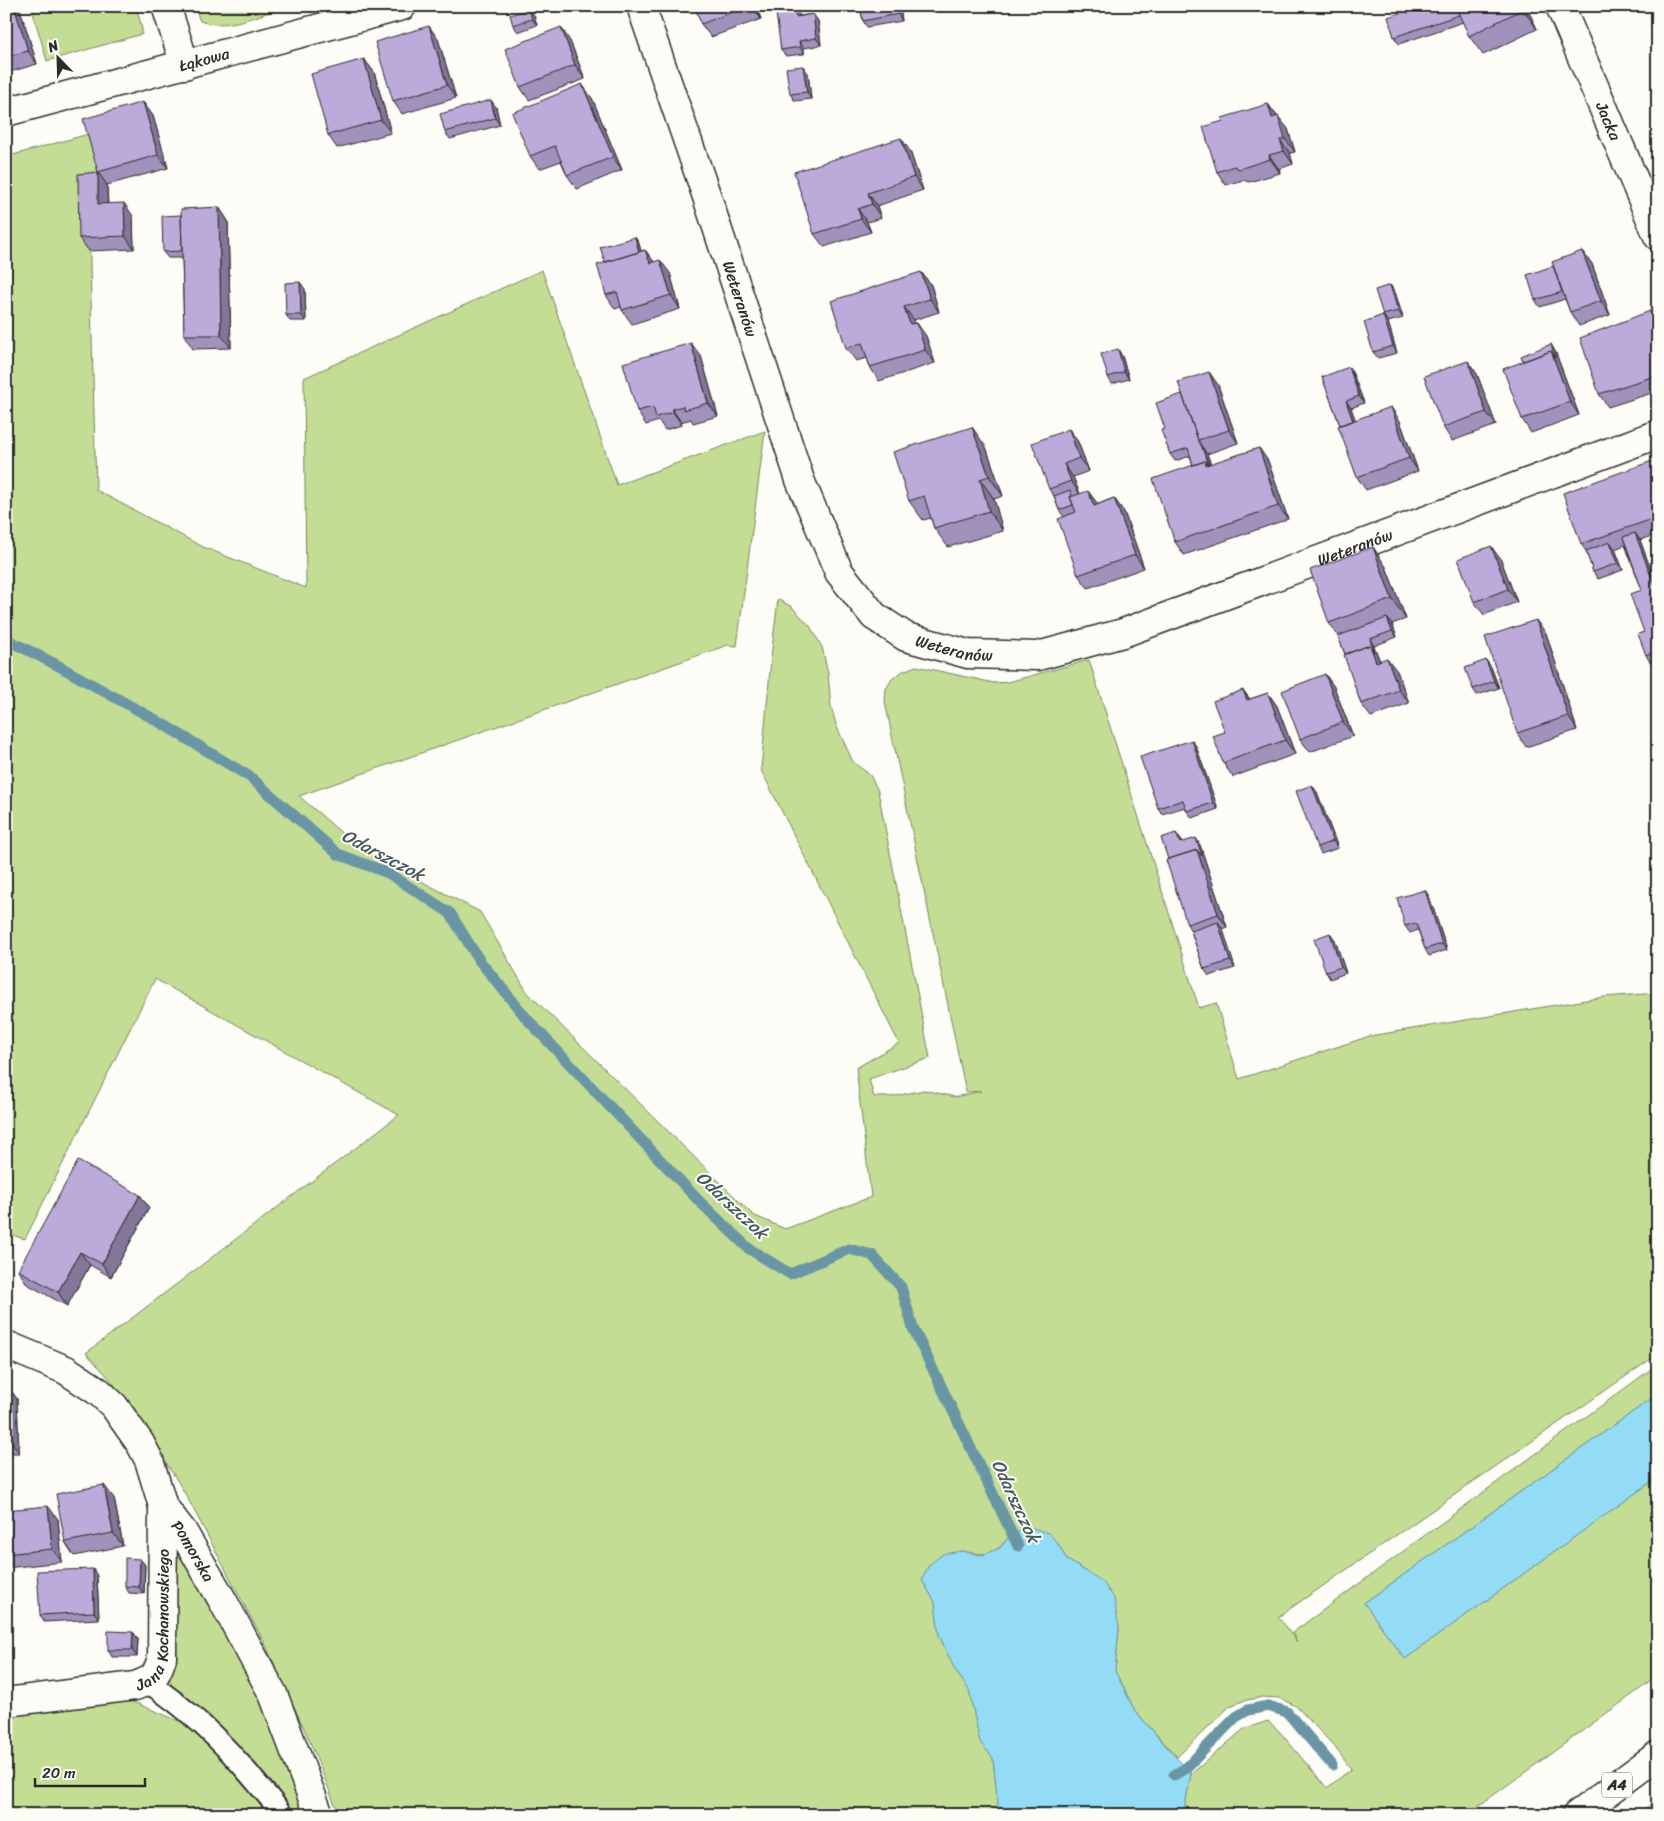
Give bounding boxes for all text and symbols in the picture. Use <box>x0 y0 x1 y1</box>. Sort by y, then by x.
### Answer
north arrow <box>32 32 82 82</box>
text: N <box>43 33 63 60</box>
street label: Łąkowa <box>176 38 233 80</box>
street label: Jacka <box>1587 96 1631 146</box>
street label: Weteranów <box>714 257 767 341</box>
street label: Weteranów <box>1313 519 1397 574</box>
street label: Weteranów <box>912 626 994 669</box>
water label: Odarszczok <box>336 820 432 891</box>
water label: Odarszczok <box>688 1163 778 1249</box>
water label: Odarszczok <box>983 1454 1050 1551</box>
street label: Pomorska <box>164 1513 223 1587</box>
street label: Jana Kochanowskiego <box>130 1549 177 1699</box>
scale bar <box>35 1756 145 1788</box>
text: 20 m <box>42 1760 76 1786</box>
road number: A4 <box>1602 1772 1632 1798</box>

